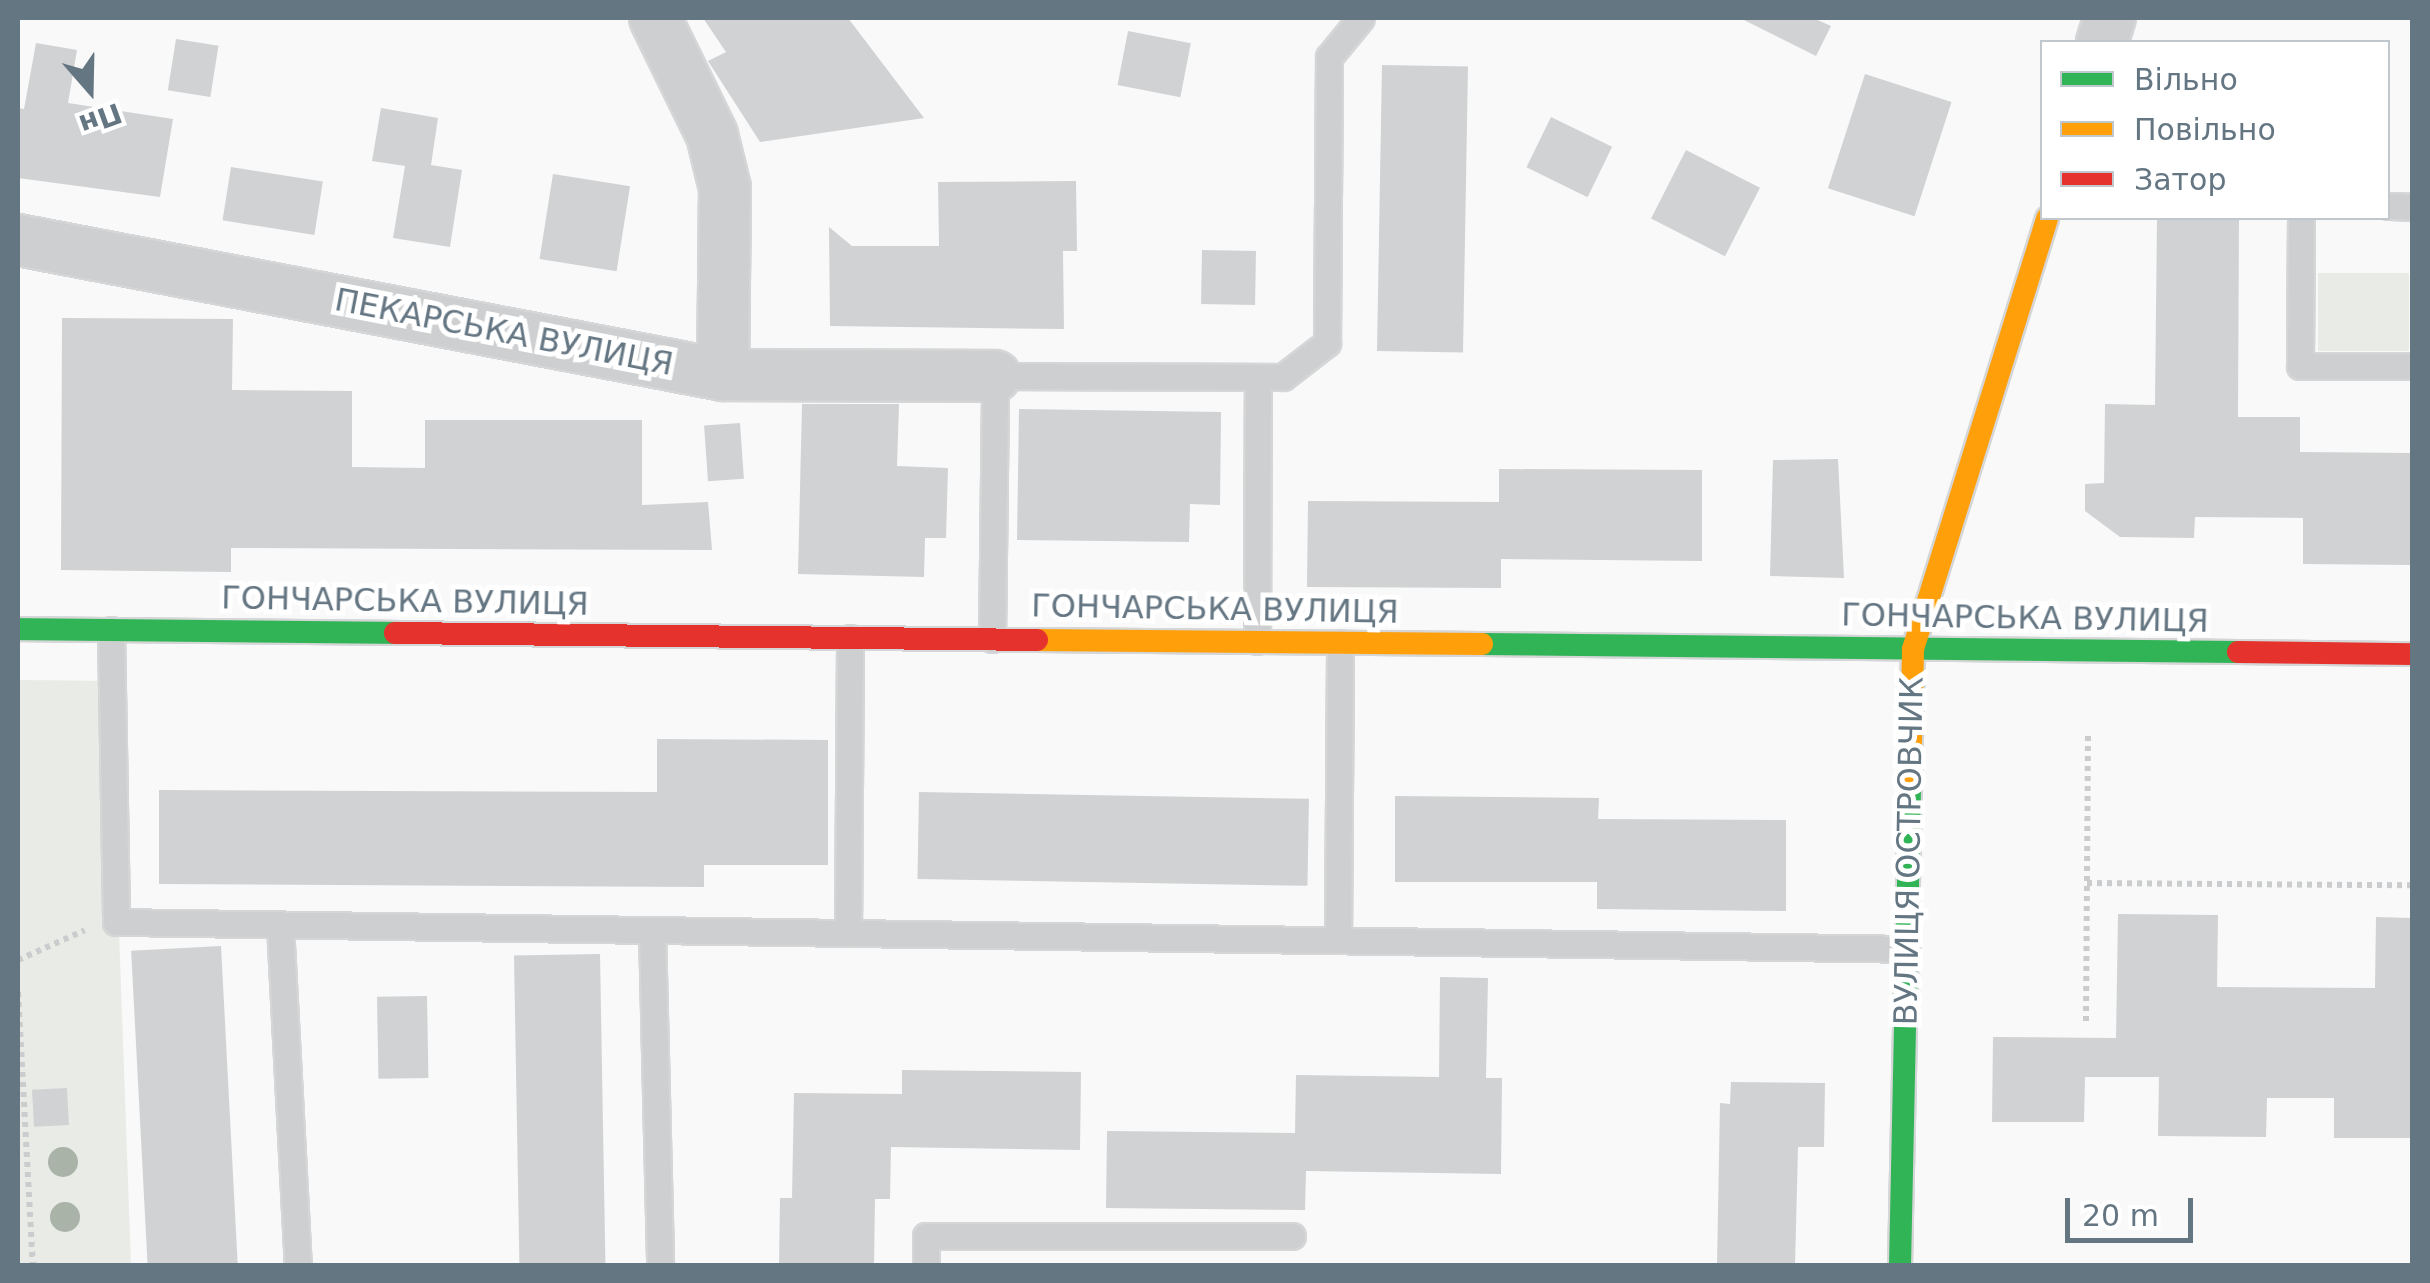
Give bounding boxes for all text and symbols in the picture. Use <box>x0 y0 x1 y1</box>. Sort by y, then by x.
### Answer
north arrow <box>40 40 140 140</box>
legend <box>2040 40 2390 220</box>
text: Вільно <box>2134 62 2238 97</box>
text: Пн <box>75 96 126 141</box>
text: Повільно <box>2134 112 2276 147</box>
text: Затор <box>2134 162 2227 197</box>
street label: ПЕКАРСЬКА ВУЛИЦЯ <box>332 280 676 384</box>
street label: ГОНЧАРСЬКА ВУЛИЦЯ <box>221 579 589 623</box>
street label: ГОНЧАРСЬКА ВУЛИЦЯ <box>1031 587 1399 631</box>
street label: ГОНЧАРСЬКА ВУЛИЦЯ <box>1841 596 2209 640</box>
street label: ВУЛИЦЯ ОСТРОВЧИК <box>1887 676 1931 1026</box>
scale bar <box>2070 1178 2198 1240</box>
text: 20 m <box>2082 1198 2159 1233</box>

